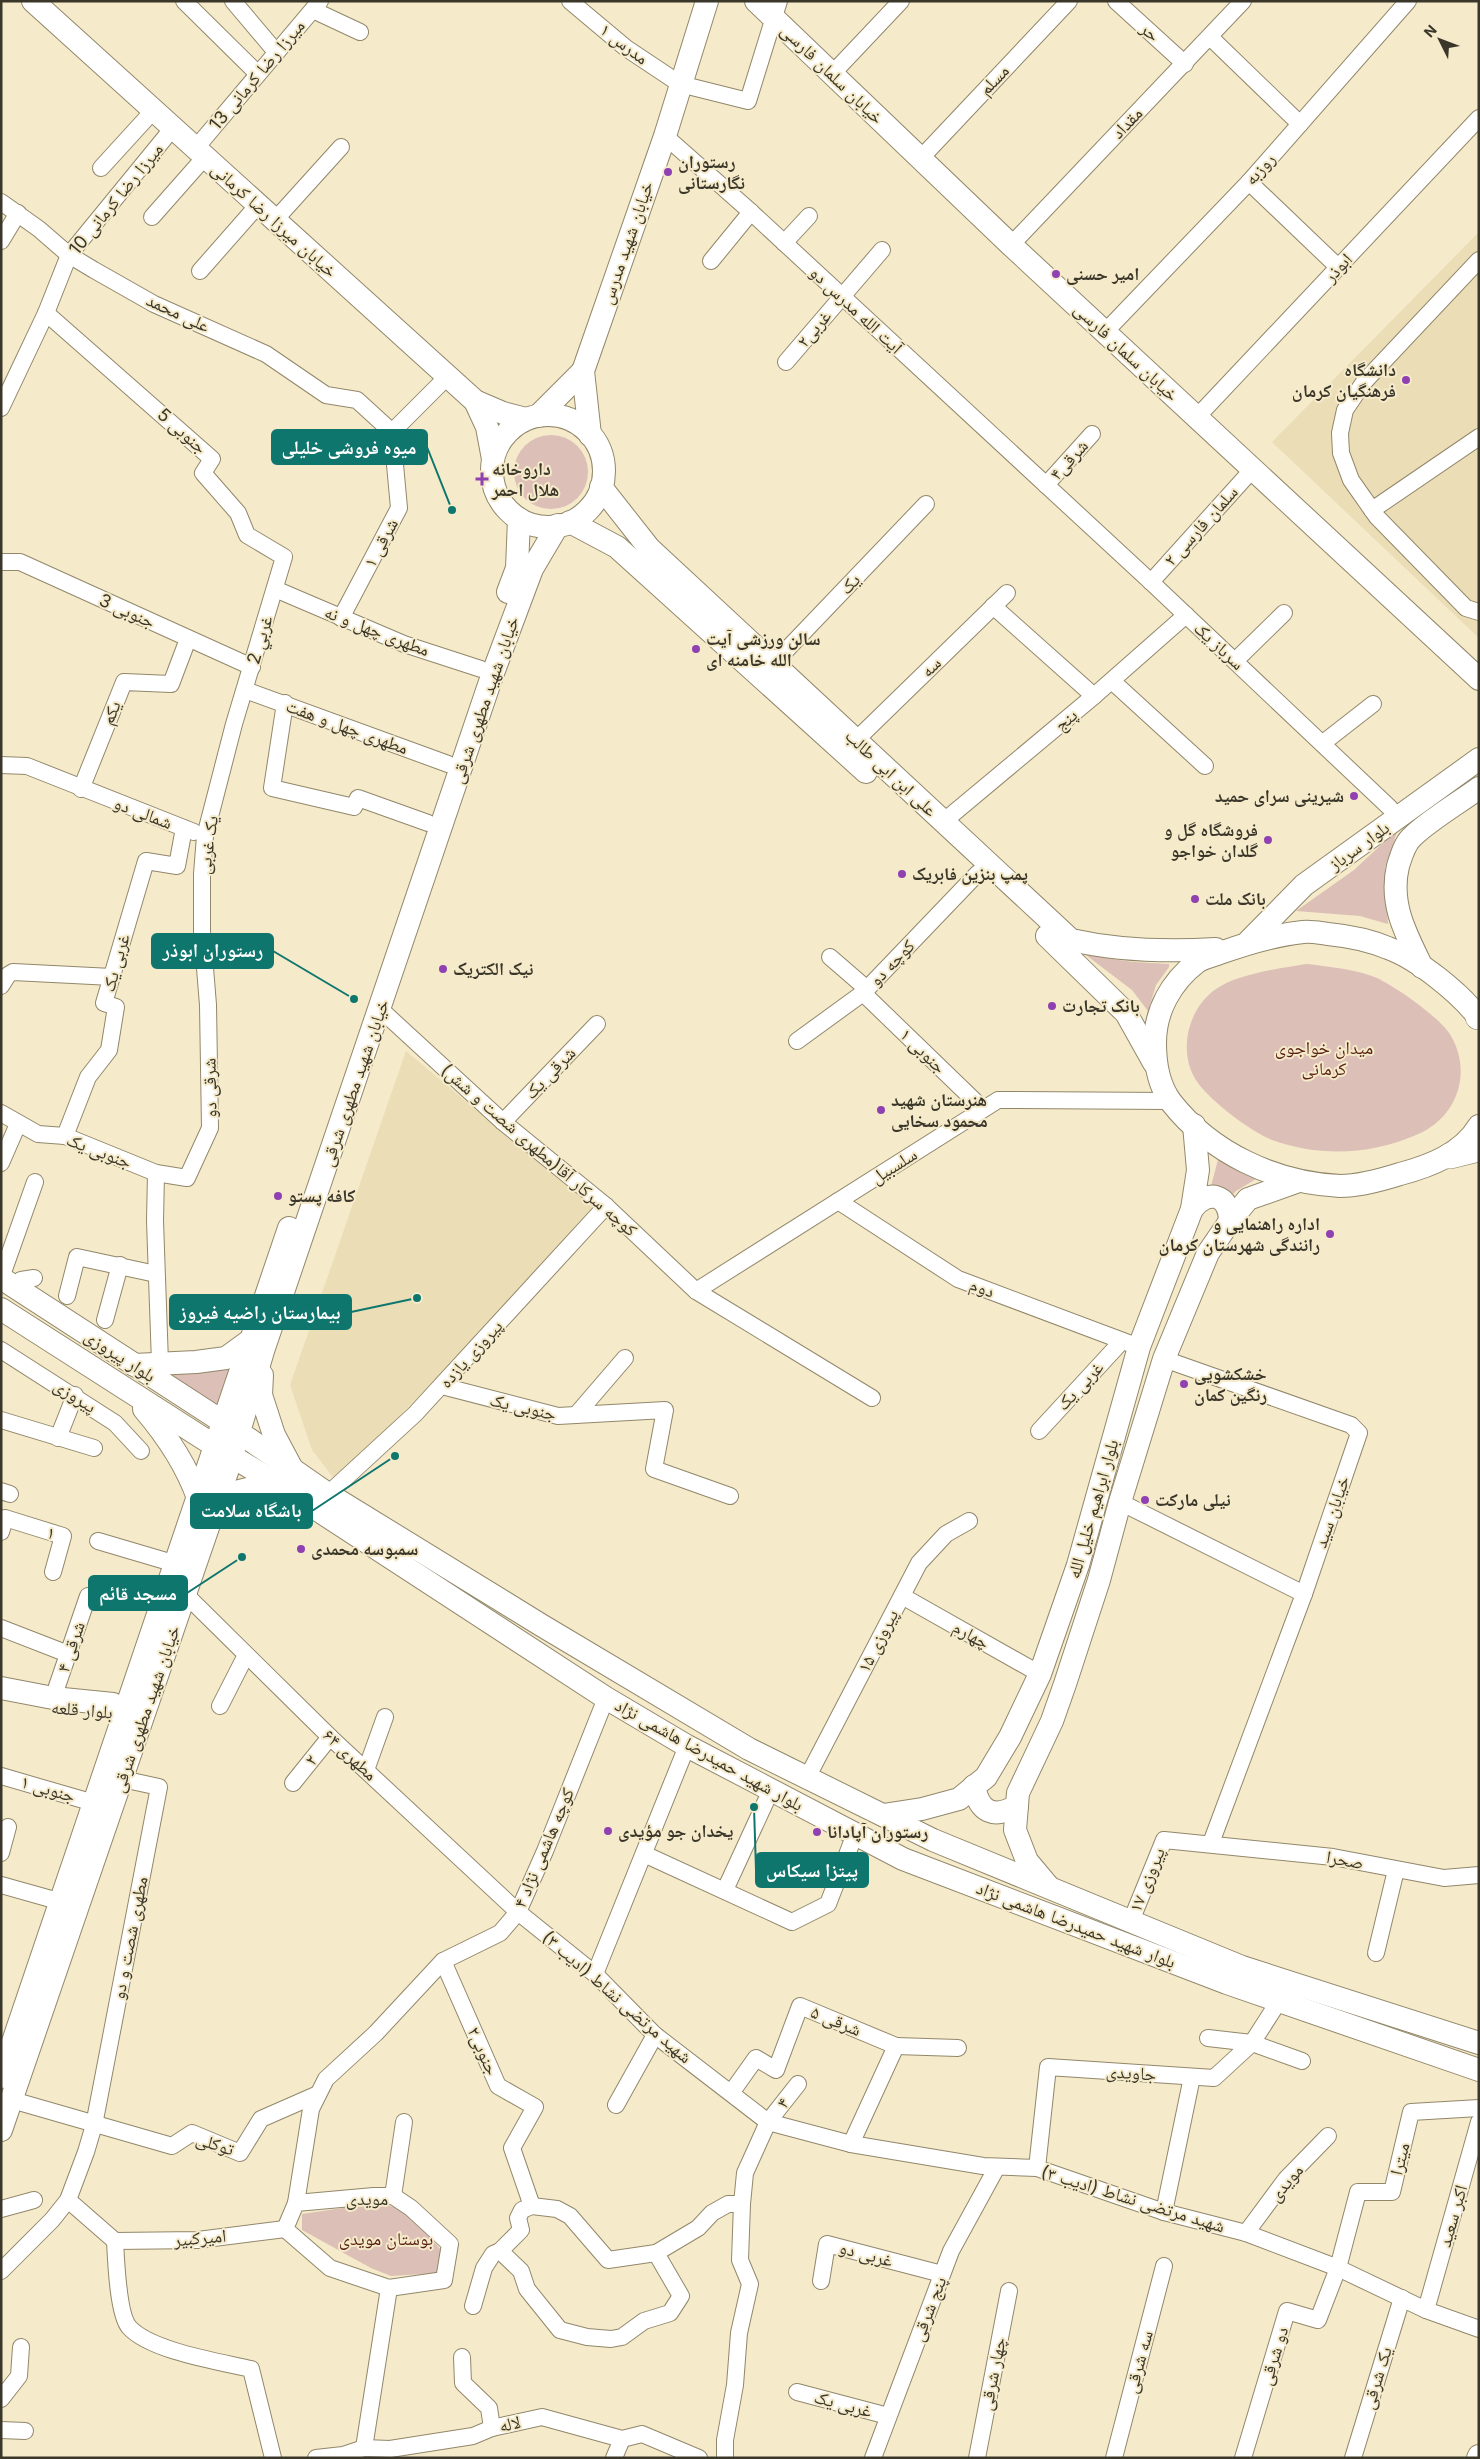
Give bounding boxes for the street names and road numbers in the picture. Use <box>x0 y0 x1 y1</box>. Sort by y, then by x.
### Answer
street label: میرزا رضا کرمانی 13 <box>204 15 310 135</box>
street label: حر <box>1136 17 1164 46</box>
street label: مدرس ۱ <box>595 19 653 69</box>
street label: خیابان سلمان فارسی <box>776 19 888 129</box>
street label: مسلم <box>974 60 1014 101</box>
street label: مقداد <box>1107 103 1147 143</box>
street label: میرزا رضا کرمانی 10 <box>64 139 168 259</box>
street label: روزبه <box>1240 148 1280 189</box>
street label: خیابان میرزا رضا کرمانی <box>207 158 341 282</box>
street label: خیابان شهید مدرس <box>596 179 658 307</box>
street label: ابوذر <box>1318 249 1357 288</box>
street label: آیت الله مدرس دو <box>805 261 907 359</box>
street label: علی محمد <box>143 289 213 337</box>
street label: خیابان سلمان فارسی <box>1069 298 1183 406</box>
street label: غربی۲ <box>792 306 836 352</box>
street label: جنوبی 5 <box>153 404 211 458</box>
street label: شرقی۴ <box>1045 435 1093 485</box>
street label: سلمان فارسى ٢ <box>1159 481 1243 571</box>
street label: شرقی ۱ <box>359 515 403 571</box>
street label: یک <box>835 569 864 598</box>
street label: جنوبی 3 <box>96 589 158 633</box>
street label: مطهری چهل و نه <box>322 601 432 661</box>
street label: 2 غربي <box>242 613 281 668</box>
street label: خیابان شهید مطهری شرقی <box>446 614 524 786</box>
street label: سرباز یک <box>1190 617 1249 674</box>
street label: سه <box>916 652 945 681</box>
street label: مطهری چهل و هفت <box>283 695 411 759</box>
street label: یکم <box>96 698 127 729</box>
street label: پنج <box>1050 704 1083 737</box>
street label: علی ابن ابی طالب <box>841 725 941 821</box>
street label: شمالی دو <box>111 792 175 834</box>
street label: یک غربی <box>193 814 223 876</box>
street label: بلوار سرباز <box>1324 817 1393 876</box>
street label: غربی یک <box>97 932 135 994</box>
street label: کوچه دو <box>864 935 920 991</box>
street label: خیابان شهید مطهری شرقی <box>316 997 394 1169</box>
street label: جنوبی ۱ <box>895 1024 951 1078</box>
street label: شرقی یک <box>520 1042 580 1104</box>
street label: شرقی دو <box>198 1058 222 1118</box>
street label: (مطهری شصت و شش)کوچه سرکار آقا <box>437 1059 642 1241</box>
street label: جنوبی یک <box>63 1129 135 1173</box>
street label: سلسبیل <box>867 1143 921 1189</box>
street label: دوم <box>966 1273 997 1304</box>
street label: پیروزی یازده <box>435 1315 507 1393</box>
street label: بلوار پیروزی <box>80 1325 160 1387</box>
street label: غربی یک <box>1052 1357 1108 1415</box>
street label: پیروزی <box>49 1374 100 1418</box>
street label: جنوبی یک <box>488 1389 558 1425</box>
street label: بلوار ابراهیم خلیل الله <box>1063 1437 1124 1581</box>
street label: خیابان سید <box>1309 1473 1355 1551</box>
street label: ۱ <box>44 1521 59 1544</box>
street label: پیروزی ۱۵ <box>853 1606 903 1676</box>
street label: چهارم <box>948 1616 993 1655</box>
street label: شرقی ۴ <box>52 1619 90 1675</box>
street label: خیابان شهید مطهری شرقی <box>107 1623 185 1795</box>
street label: بلوار شهید حمیدرضا هاشمی نژاد <box>611 1694 807 1816</box>
street label: بلوار قلعه <box>50 1696 114 1723</box>
street label: مطهری ۶۴ <box>318 1724 382 1786</box>
street label: ۲ <box>300 1750 321 1769</box>
street label: ۱ جنوبی <box>18 1771 78 1807</box>
street label: کوچه هاشمی نژاد ۴ <box>509 1784 579 1911</box>
street label: پیروزی ۱۷ <box>1124 1845 1170 1916</box>
street label: صحرا <box>1325 1846 1365 1873</box>
street label: مطهری شصت و دو <box>107 1875 153 2001</box>
street label: بلوار شهید حمیدرضا هاشمی نژاد <box>973 1877 1179 1973</box>
street label: شهید مرتضی نشاط (ادیب ۳) <box>538 1926 696 2068</box>
street label: ۵ شرقی <box>808 2001 864 2041</box>
street label: جنوبی۲ <box>463 2023 503 2079</box>
street label: جاویدی <box>1105 2060 1157 2086</box>
street label: ۴ <box>772 2093 793 2112</box>
street label: توکلی <box>193 2128 237 2160</box>
street label: میترا <box>1385 2140 1414 2177</box>
street label: مویدی <box>1264 2160 1308 2206</box>
street label: شهید مرتضی نشاط (ادیب ۳) <box>1038 2161 1228 2237</box>
street label: اکبر سعید <box>1434 2182 1472 2250</box>
street label: مویدی <box>346 2188 388 2210</box>
street label: امیرکبیر <box>172 2225 227 2251</box>
street label: غربی دو <box>837 2236 895 2272</box>
street label: پنج شرقی <box>907 2274 952 2345</box>
street label: دو شرقی <box>1255 2324 1293 2388</box>
street label: سه شرقی <box>1120 2328 1158 2396</box>
street label: چهار شرقی <box>975 2336 1011 2412</box>
street label: یک شرقی <box>1357 2344 1397 2412</box>
street label: غربی یک <box>812 2386 874 2422</box>
street label: لاله <box>497 2411 522 2436</box>

